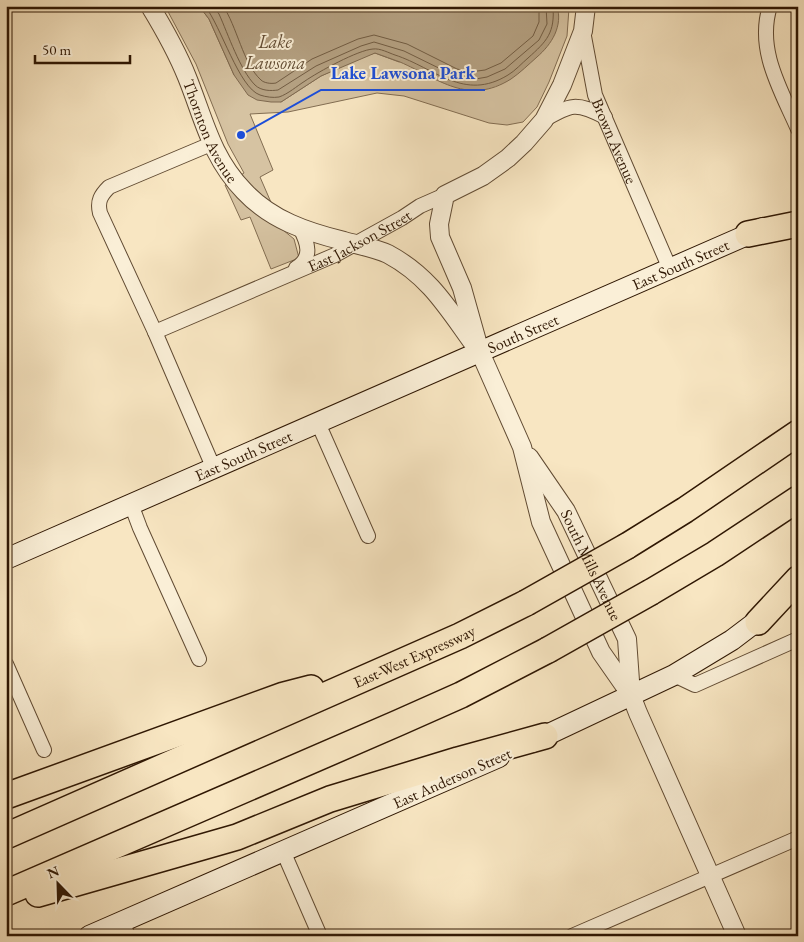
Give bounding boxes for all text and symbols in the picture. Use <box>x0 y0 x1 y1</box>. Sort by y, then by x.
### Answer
water label: Lake Lawsona <box>244 30 305 74</box>
scale bar <box>35 32 130 64</box>
text: 50 m <box>42 40 71 59</box>
callout: Lake Lawsona Park <box>321 57 485 90</box>
text: Lake Lawsona Park <box>331 61 476 84</box>
street label: Thornton Avenue <box>178 76 243 187</box>
street label: Brown Avenue <box>587 95 642 187</box>
street label: East Jackson Street <box>304 204 415 276</box>
street label: East South Street <box>629 234 732 295</box>
street label: South Street <box>484 308 562 358</box>
street label: East South Street <box>191 425 295 486</box>
street label: South Mills Avenue <box>556 506 627 624</box>
street label: East-West Expressway <box>350 619 480 692</box>
street label: East Anderson Street <box>389 742 515 814</box>
north arrow <box>32 860 82 910</box>
text: N <box>44 861 62 883</box>

